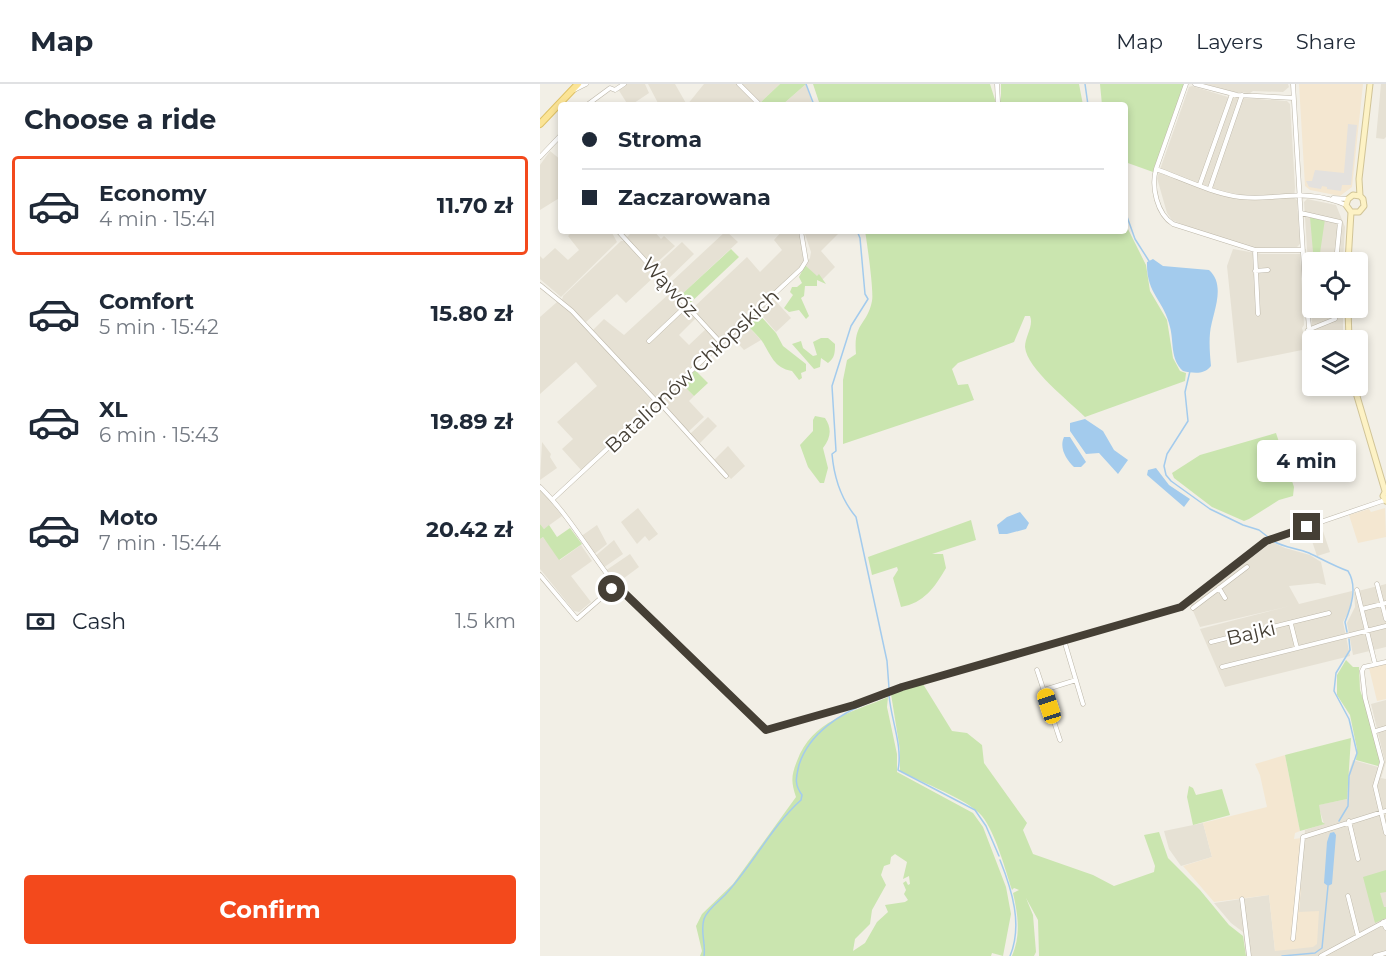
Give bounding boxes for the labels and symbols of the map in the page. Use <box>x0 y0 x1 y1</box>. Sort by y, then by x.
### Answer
street label: Wąwóz <box>636 252 704 322</box>
street label: Batalionów Chłopskich <box>600 284 784 458</box>
callout: 4 min <box>1258 440 1356 482</box>
route end <box>1293 513 1320 540</box>
route start <box>598 575 625 602</box>
street label: Bajki <box>1224 616 1278 650</box>
car <box>1035 686 1063 726</box>

